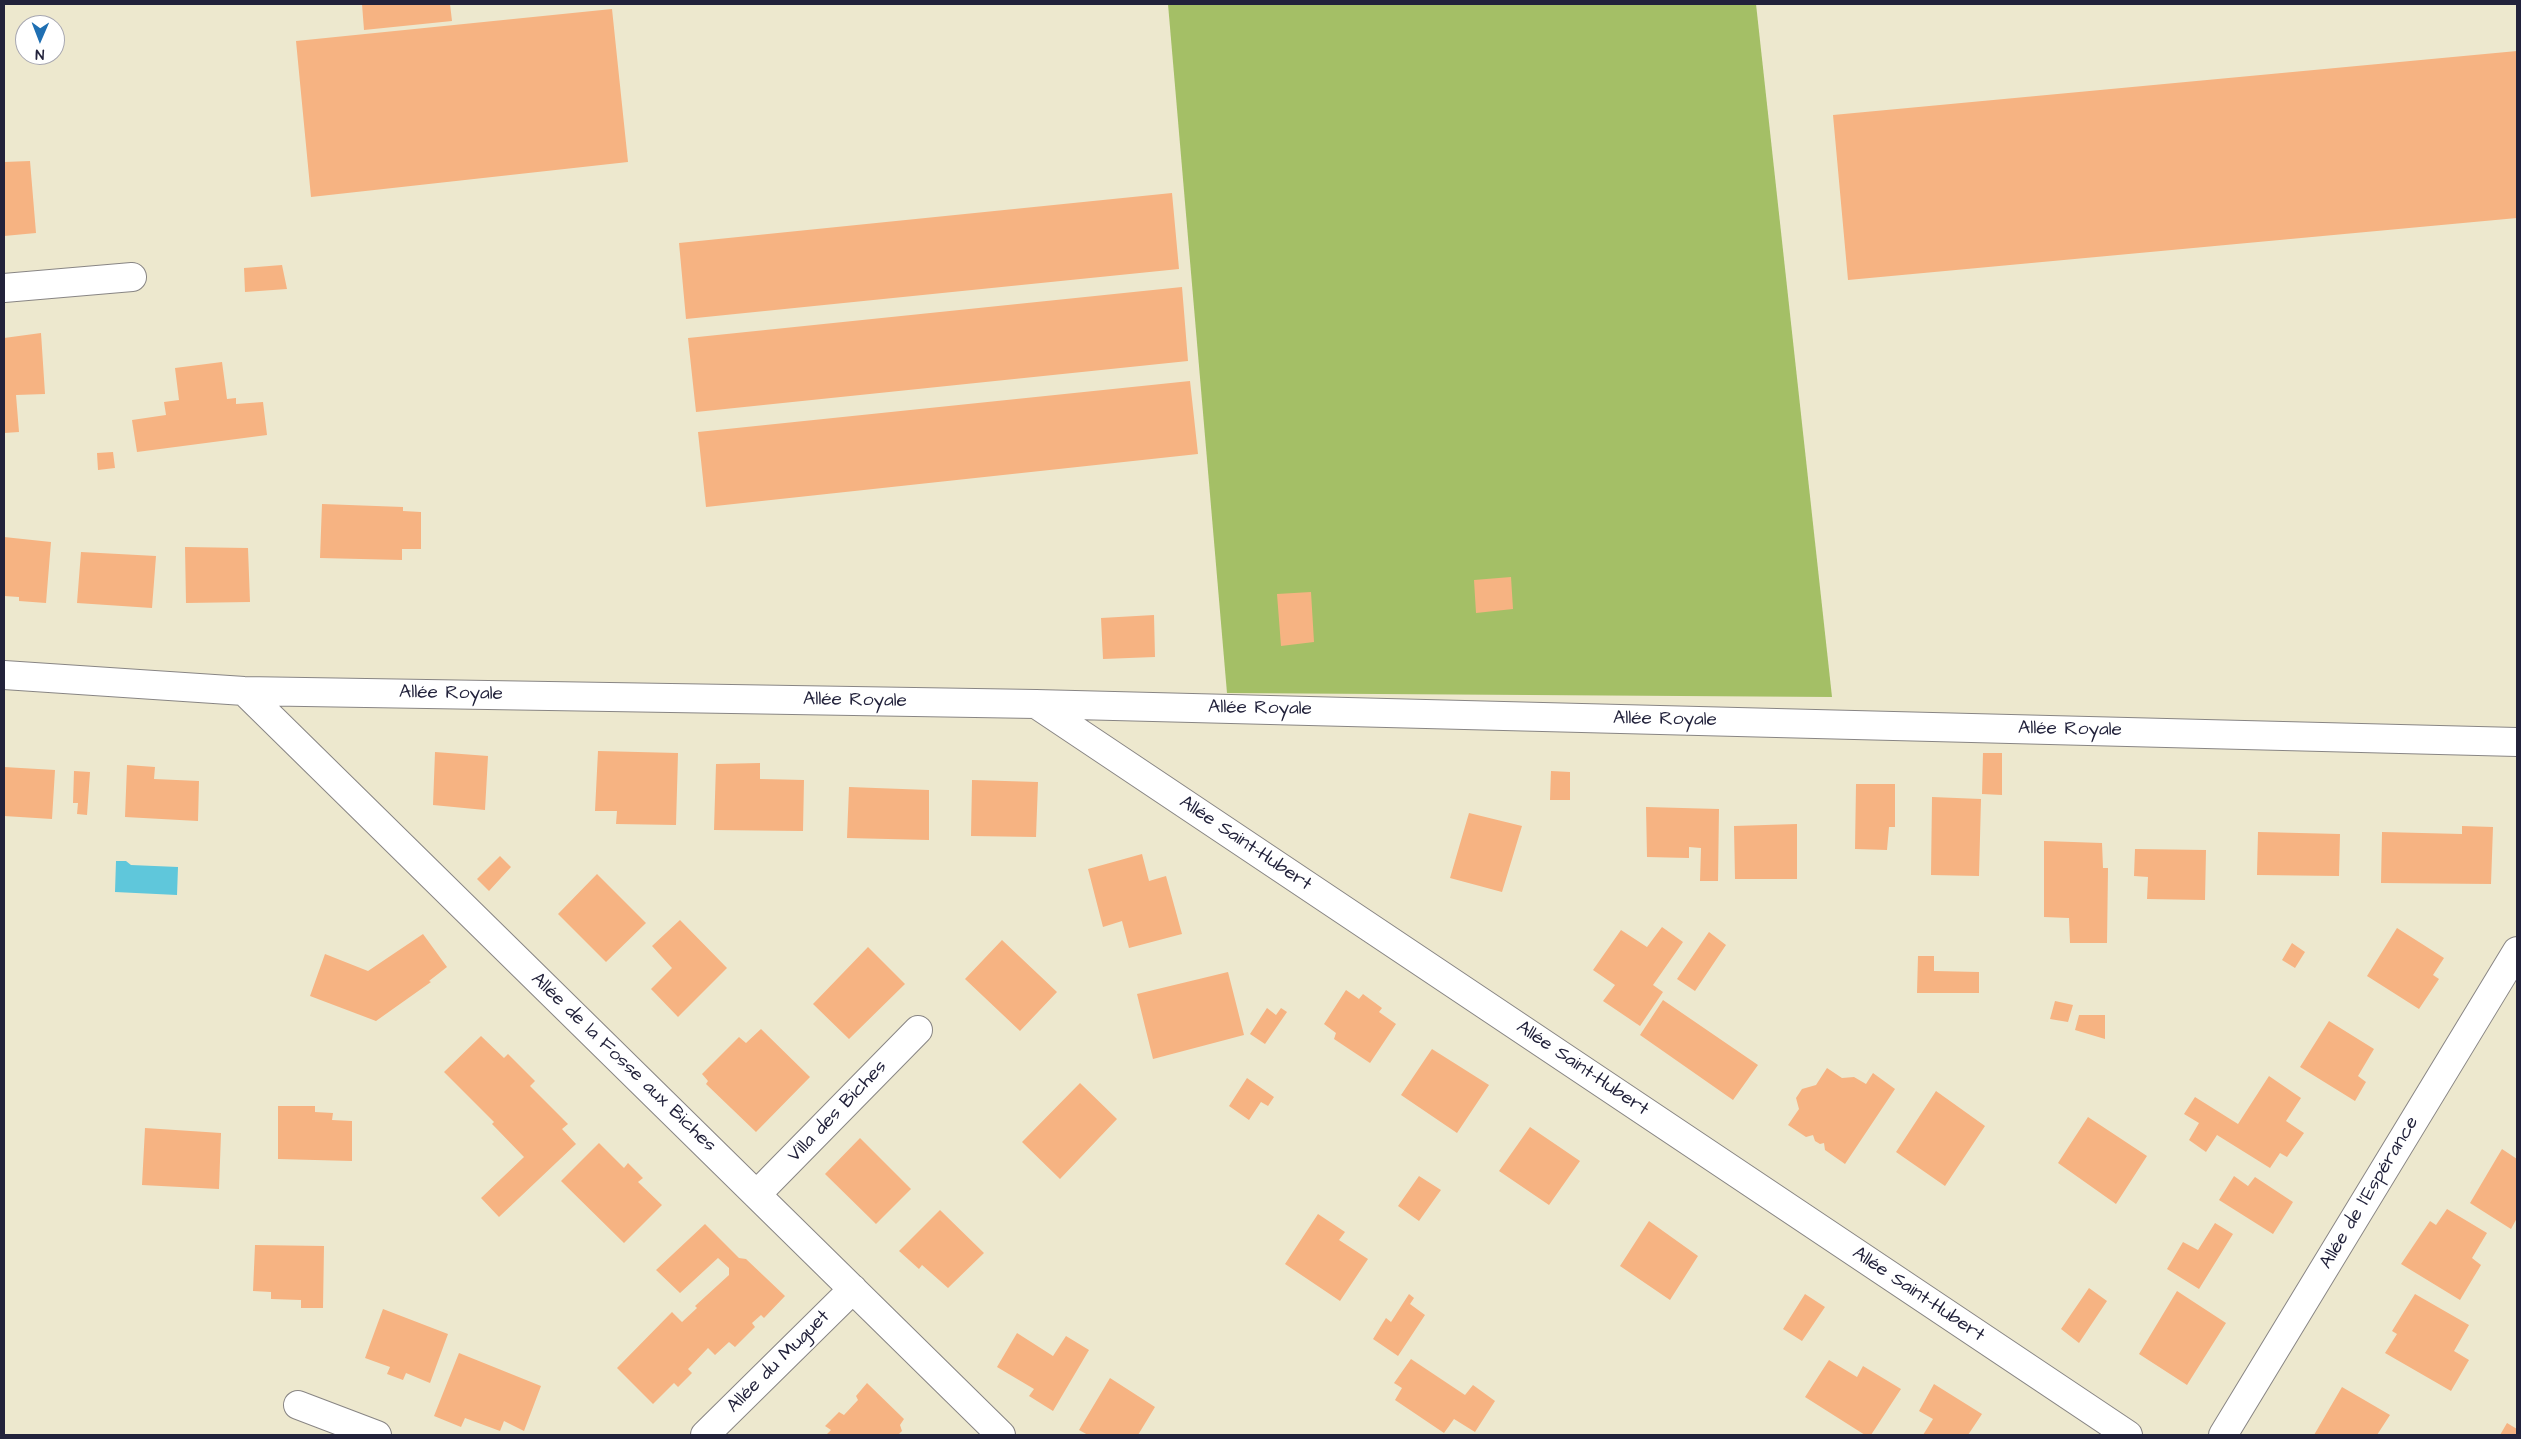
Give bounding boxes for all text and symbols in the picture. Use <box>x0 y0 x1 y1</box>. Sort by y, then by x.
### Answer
north arrow <box>15 15 65 65</box>
text: N <box>35 44 44 64</box>
street label: Allée Royale <box>399 682 503 706</box>
street label: Allée Royale <box>803 689 907 713</box>
street label: Allée Royale <box>1208 697 1312 721</box>
street label: Allée Royale <box>1613 708 1717 732</box>
street label: Allée Royale <box>2018 718 2122 742</box>
street label: Allée Saint-Hubert <box>1175 791 1315 897</box>
street label: Allée de la Fosse aux Biches <box>526 968 720 1158</box>
street label: Allée Saint-Hubert <box>1512 1016 1652 1122</box>
street label: Villa des Biches <box>784 1056 892 1168</box>
street label: Allée de l'Espérance <box>2316 1113 2424 1273</box>
street label: Allée Saint-Hubert <box>1848 1242 1988 1348</box>
street label: Allée du Muguet <box>723 1306 835 1418</box>

